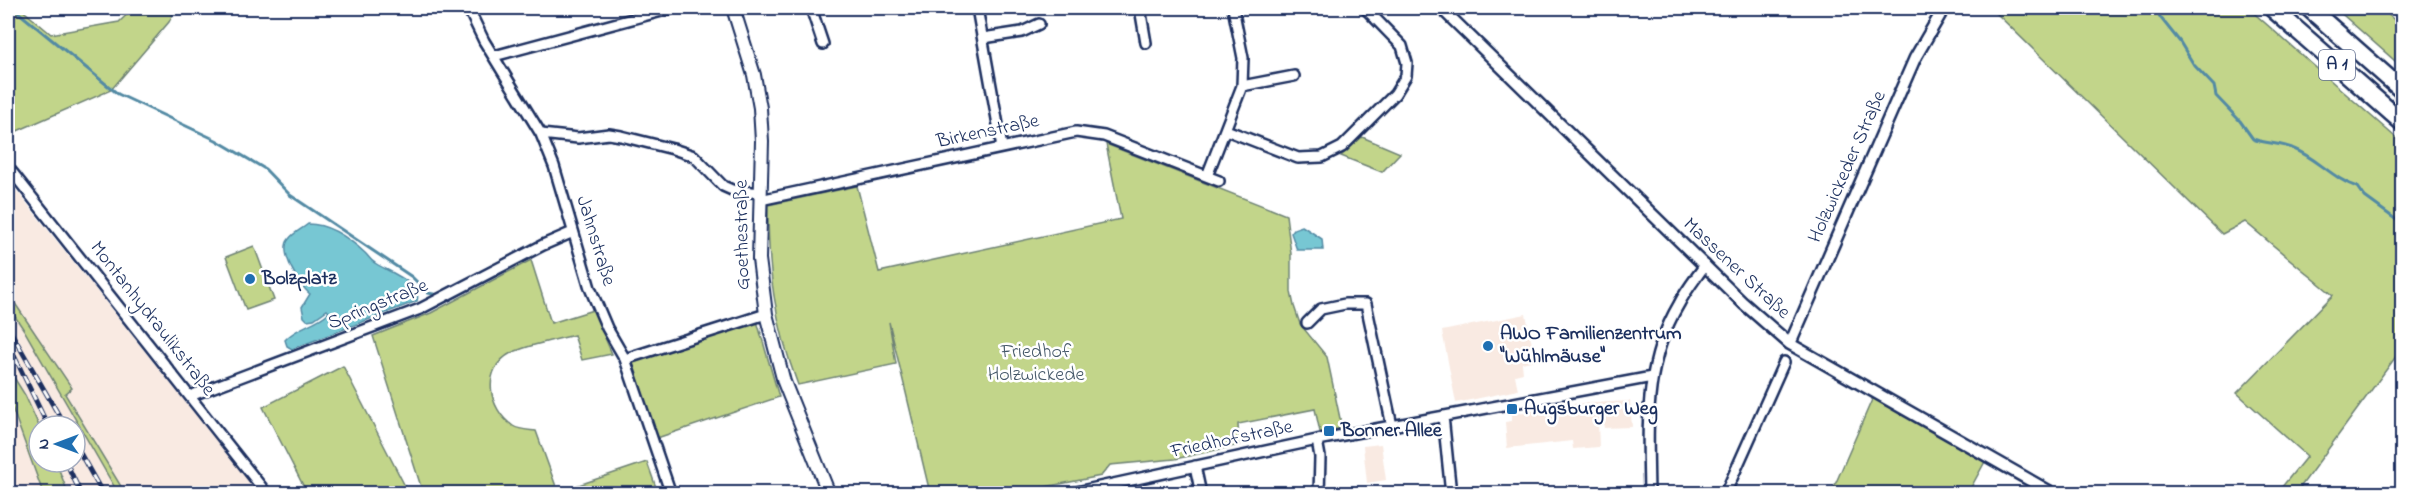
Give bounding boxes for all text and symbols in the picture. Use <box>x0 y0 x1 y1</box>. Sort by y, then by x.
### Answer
road number: A 1 <box>2319 50 2355 80</box>
street label: Holzwickeder Straße <box>1801 86 1895 248</box>
street label: Birkenstraße <box>933 107 1042 157</box>
street label: Goethestraße <box>728 180 758 290</box>
street label: Jahnstraße <box>568 192 623 290</box>
street label: Massener Straße <box>1676 211 1796 327</box>
street label: Montanhydraulikstraße <box>82 235 222 403</box>
place label: Bolzplatz <box>261 265 337 294</box>
marker: Bolzplatz <box>243 272 257 286</box>
street label: Springstraße <box>324 272 433 339</box>
place label: AWO Familienzentrum "Wühlmäuse" <box>1499 320 1682 372</box>
park label: Friedhof Holzwickede <box>988 338 1084 390</box>
marker: AWO Familienzentrum "Wühlmäuse" <box>1481 339 1495 353</box>
place label: Augsburger Weg <box>1524 395 1658 425</box>
marker: Augsburger Weg <box>1505 402 1519 416</box>
street label: Friedhofstraße <box>1167 413 1296 467</box>
north arrow <box>27 414 87 474</box>
place label: Bonner Allee <box>1340 417 1443 446</box>
marker: Bonner Allee <box>1322 424 1336 438</box>
text: N <box>32 438 56 449</box>

